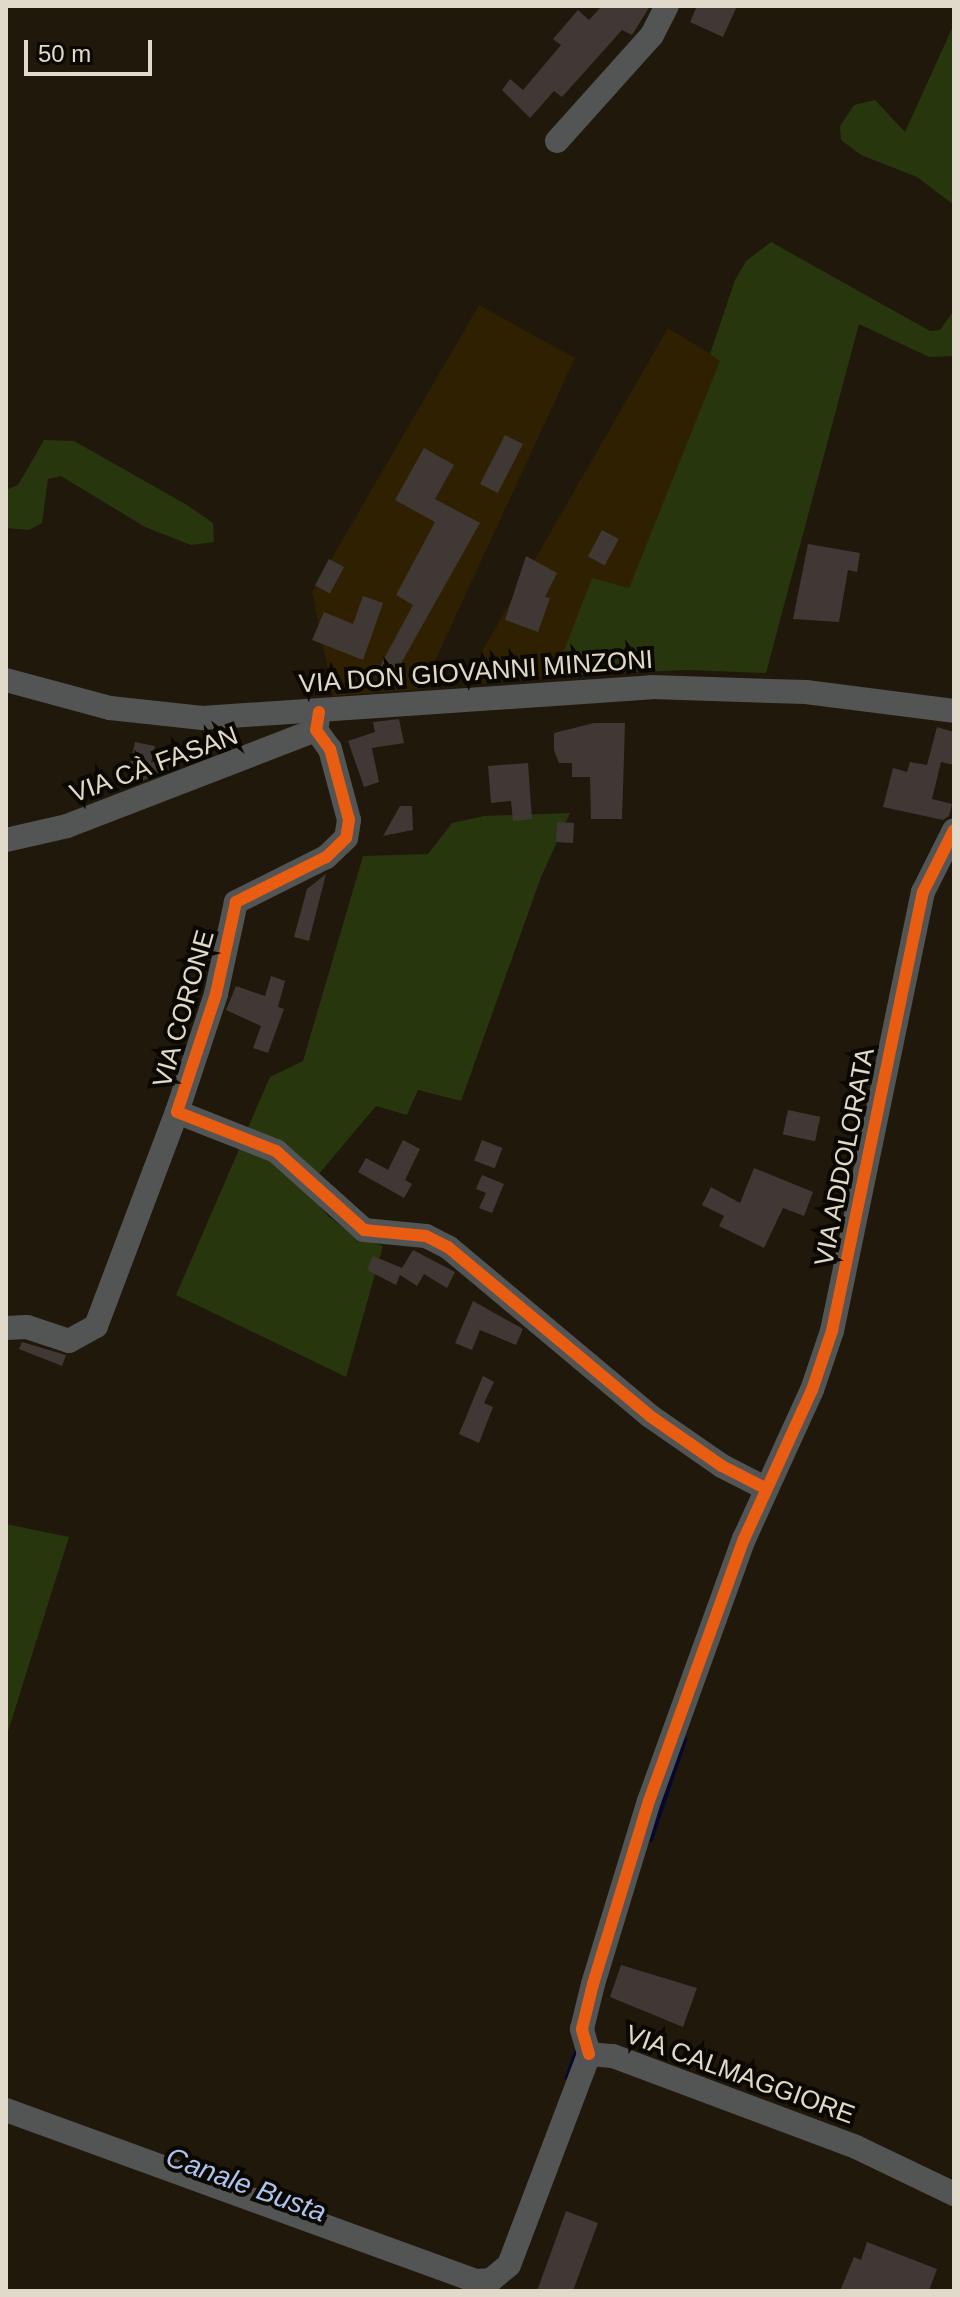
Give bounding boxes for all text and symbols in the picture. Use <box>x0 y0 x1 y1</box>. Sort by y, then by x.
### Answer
scale bar <box>28 24 156 74</box>
text: 50 m <box>38 40 91 67</box>
street label: VIA DON GIOVANNI MINZONI <box>297 644 655 700</box>
street label: VIA CÀ FASAN <box>65 720 243 810</box>
street label: VIA CORONE <box>147 926 221 1092</box>
street label: VIA ADDOLORATA <box>808 1044 882 1270</box>
street label: VIA CALMAGGIORE <box>621 2019 859 2131</box>
water label: Canale Busta <box>161 2140 331 2230</box>

